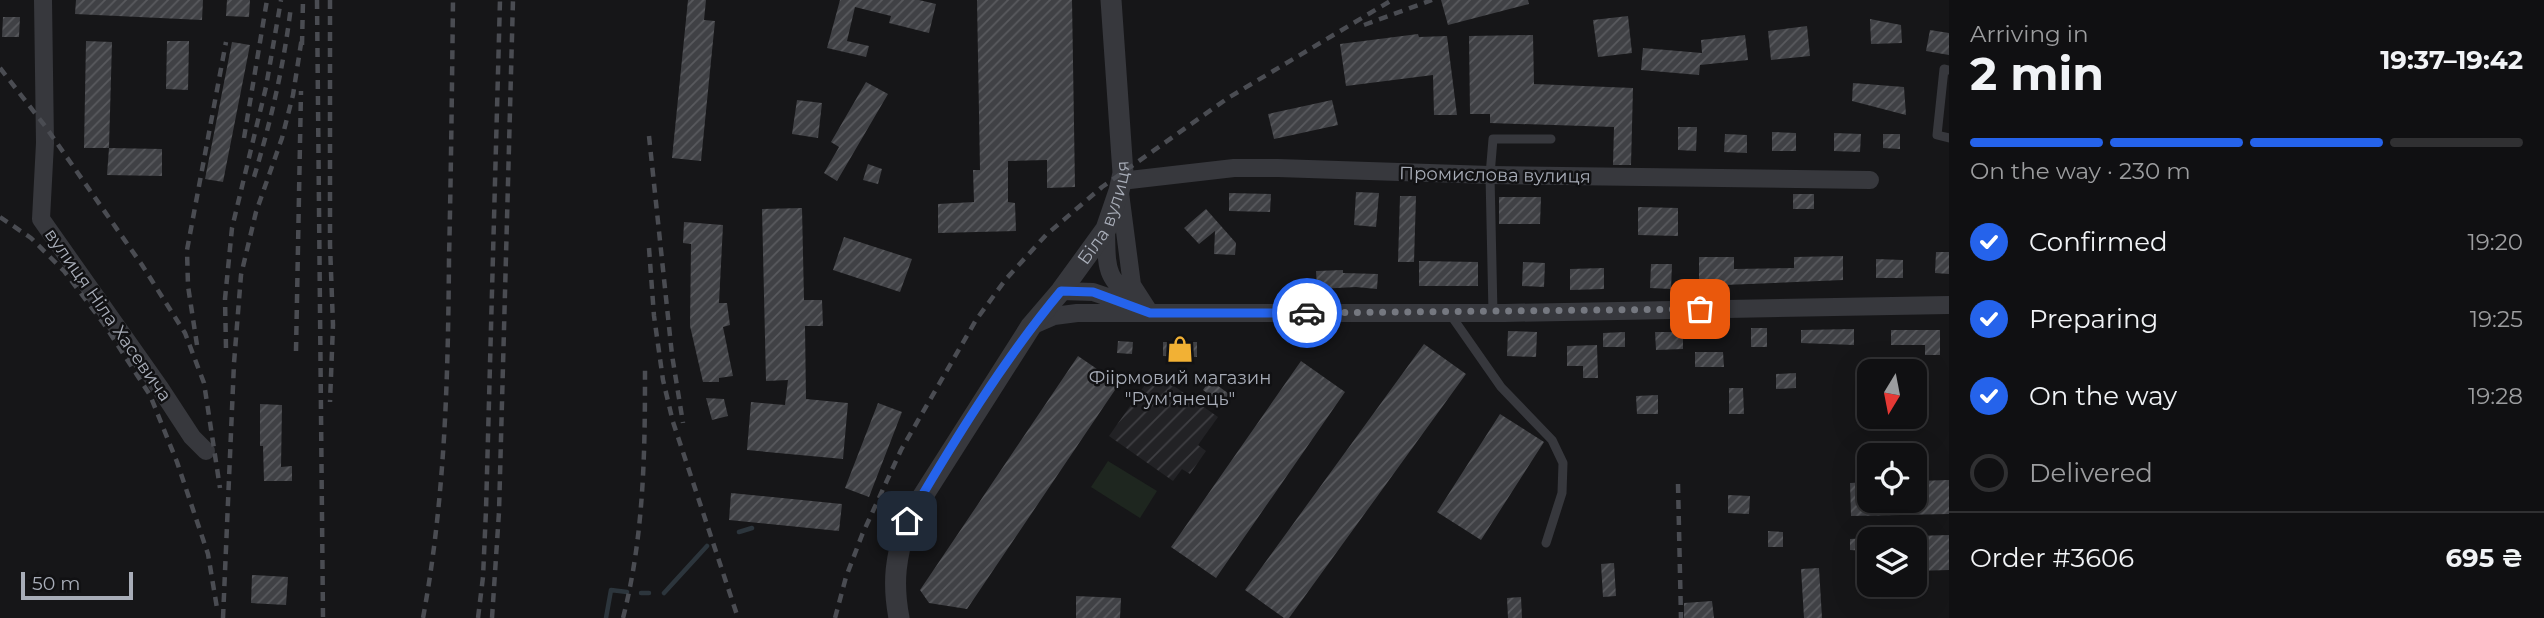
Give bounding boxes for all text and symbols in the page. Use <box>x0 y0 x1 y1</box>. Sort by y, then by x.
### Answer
text: Arriving in <box>1970 20 2089 48</box>
text: 19:37–19:42 <box>2380 44 2523 76</box>
text: 2 min <box>1970 45 2104 102</box>
text: On the way · 230 m <box>1970 157 2191 185</box>
street label: Біла вулиця <box>1073 160 1134 269</box>
street label: Промислова вулиця <box>1399 162 1591 188</box>
icon: check <box>1970 223 2008 261</box>
street label: вулиця Ніла Хасевича <box>40 224 176 406</box>
text: Confirmed <box>2029 226 2168 258</box>
text: 19:20 <box>2468 228 2523 256</box>
courier <box>1272 278 1342 348</box>
pin <box>1670 279 1730 339</box>
icon: bag <box>1681 290 1719 328</box>
icon: car <box>1288 294 1326 332</box>
icon: check <box>1970 300 2008 338</box>
text: Preparing <box>2029 303 2158 335</box>
text: 19:25 <box>2470 305 2523 333</box>
shop icon: Фіірмовий магазин "Рум'янець" <box>1165 334 1195 364</box>
north arrow <box>1857 359 1927 429</box>
map controls <box>1857 359 1927 597</box>
place label: Фіірмовий магазин "Рум'янець" <box>1089 367 1271 410</box>
icon: check <box>1970 377 2008 415</box>
text: On the way <box>2029 380 2177 412</box>
text: 19:28 <box>2468 382 2523 410</box>
button: locate <box>1857 443 1927 513</box>
text: Delivered <box>2029 457 2153 489</box>
pin <box>877 491 937 551</box>
icon: home <box>888 502 926 540</box>
button: layers <box>1857 527 1927 597</box>
text: Order #3606 <box>1970 542 2134 574</box>
text: 695 ₴ <box>2446 542 2523 574</box>
scale bar <box>21 569 133 601</box>
text: 50 m <box>32 572 80 595</box>

